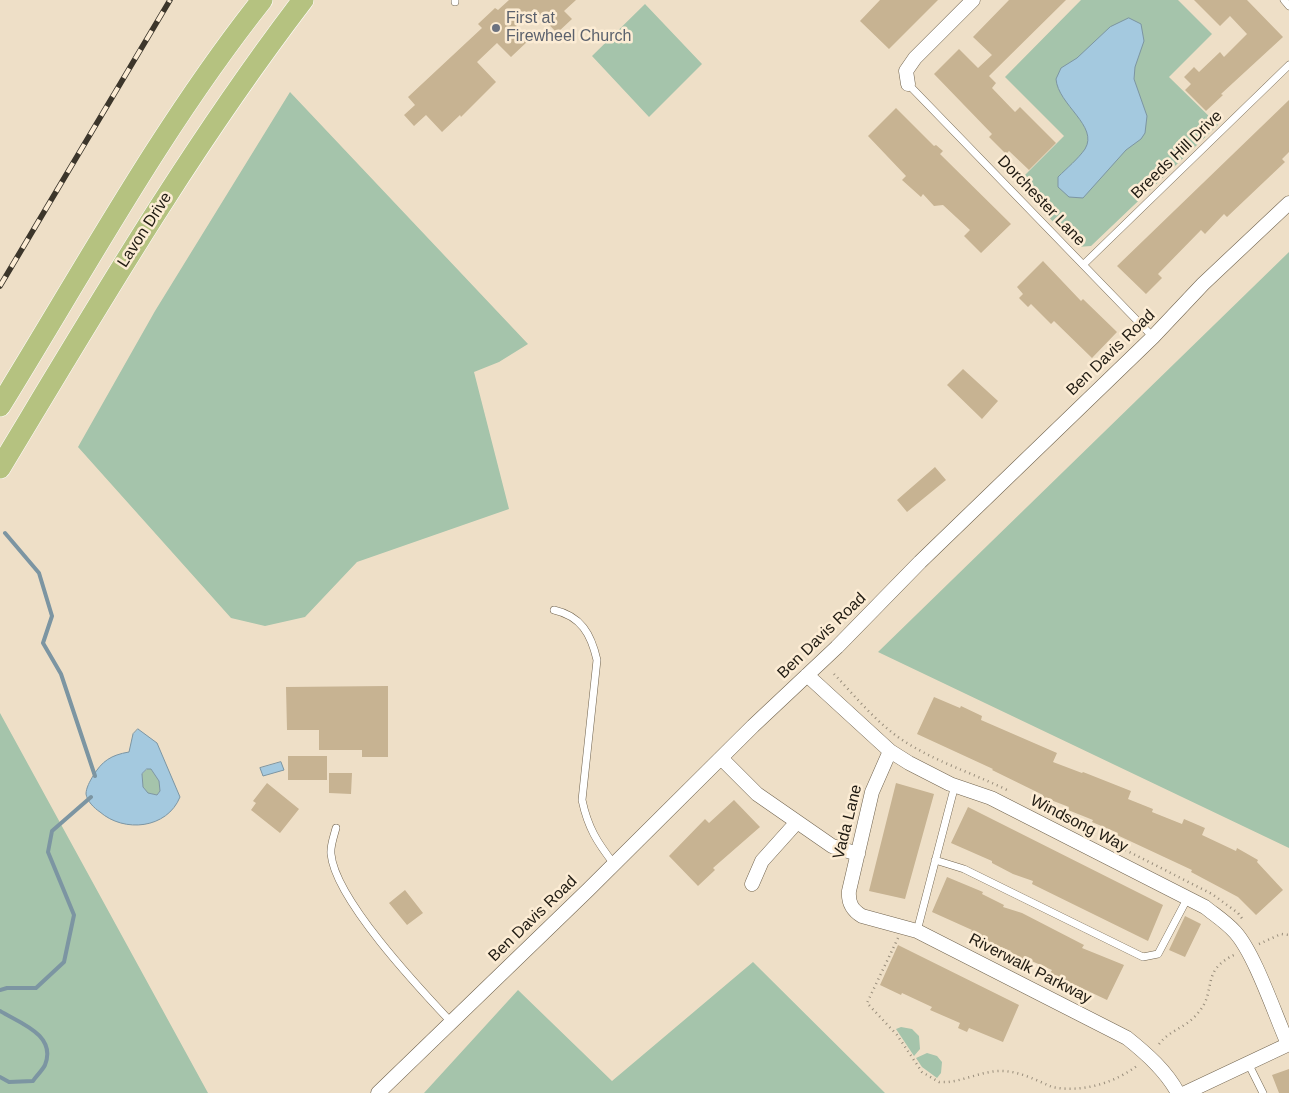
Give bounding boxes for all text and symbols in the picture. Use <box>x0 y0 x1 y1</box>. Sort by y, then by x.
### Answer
place label: First at Firewheel Church <box>506 9 631 47</box>
marker: First at Firewheel Church <box>490 22 502 34</box>
street label: Breeds Hill Drive <box>1127 107 1227 203</box>
street label: Dorchester Lane <box>993 152 1089 250</box>
street label: Lavon Drive <box>114 189 176 271</box>
street label: Ben Davis Road <box>1063 306 1159 400</box>
street label: Ben Davis Road <box>774 589 870 683</box>
street label: Vada Lane <box>829 783 867 861</box>
street label: Windsong Way <box>1027 791 1131 857</box>
street label: Ben Davis Road <box>485 872 581 966</box>
street label: Riverwalk Parkway <box>965 930 1095 1008</box>

